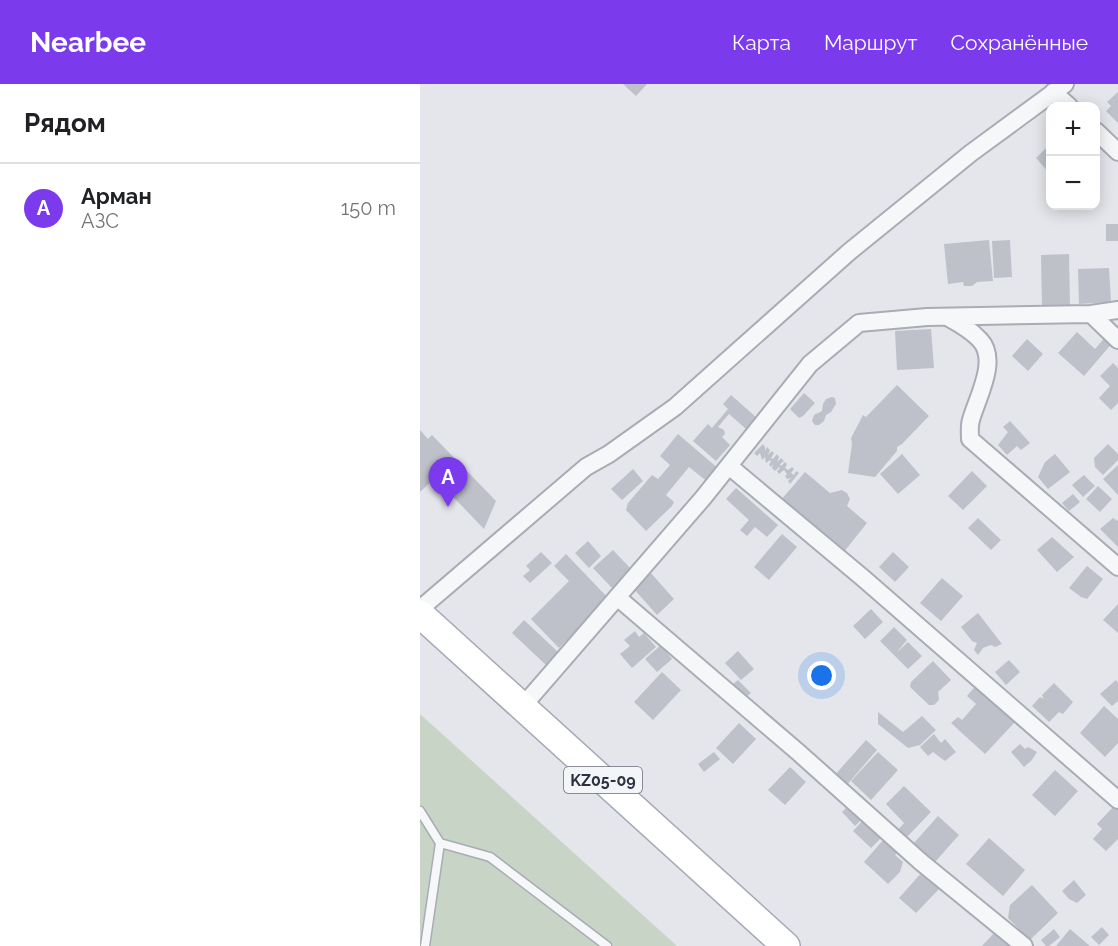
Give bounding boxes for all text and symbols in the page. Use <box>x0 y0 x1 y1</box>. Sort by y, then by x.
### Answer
text: Nearbee <box>30 26 146 59</box>
text: Карта <box>732 30 791 55</box>
text: Маршрут <box>824 30 917 55</box>
text: Сохранённые <box>950 30 1088 55</box>
map controls <box>1046 102 1100 210</box>
button: + <box>1046 102 1100 156</box>
text: Рядом <box>24 108 106 138</box>
button: − <box>1046 156 1100 210</box>
text: Арман <box>81 183 152 209</box>
text: A <box>37 196 50 220</box>
text: 150 m <box>341 196 396 220</box>
text: АЗС <box>81 209 119 233</box>
pin: A <box>429 458 468 507</box>
your location <box>807 661 836 690</box>
road number: KZ05-09 <box>564 767 642 793</box>

